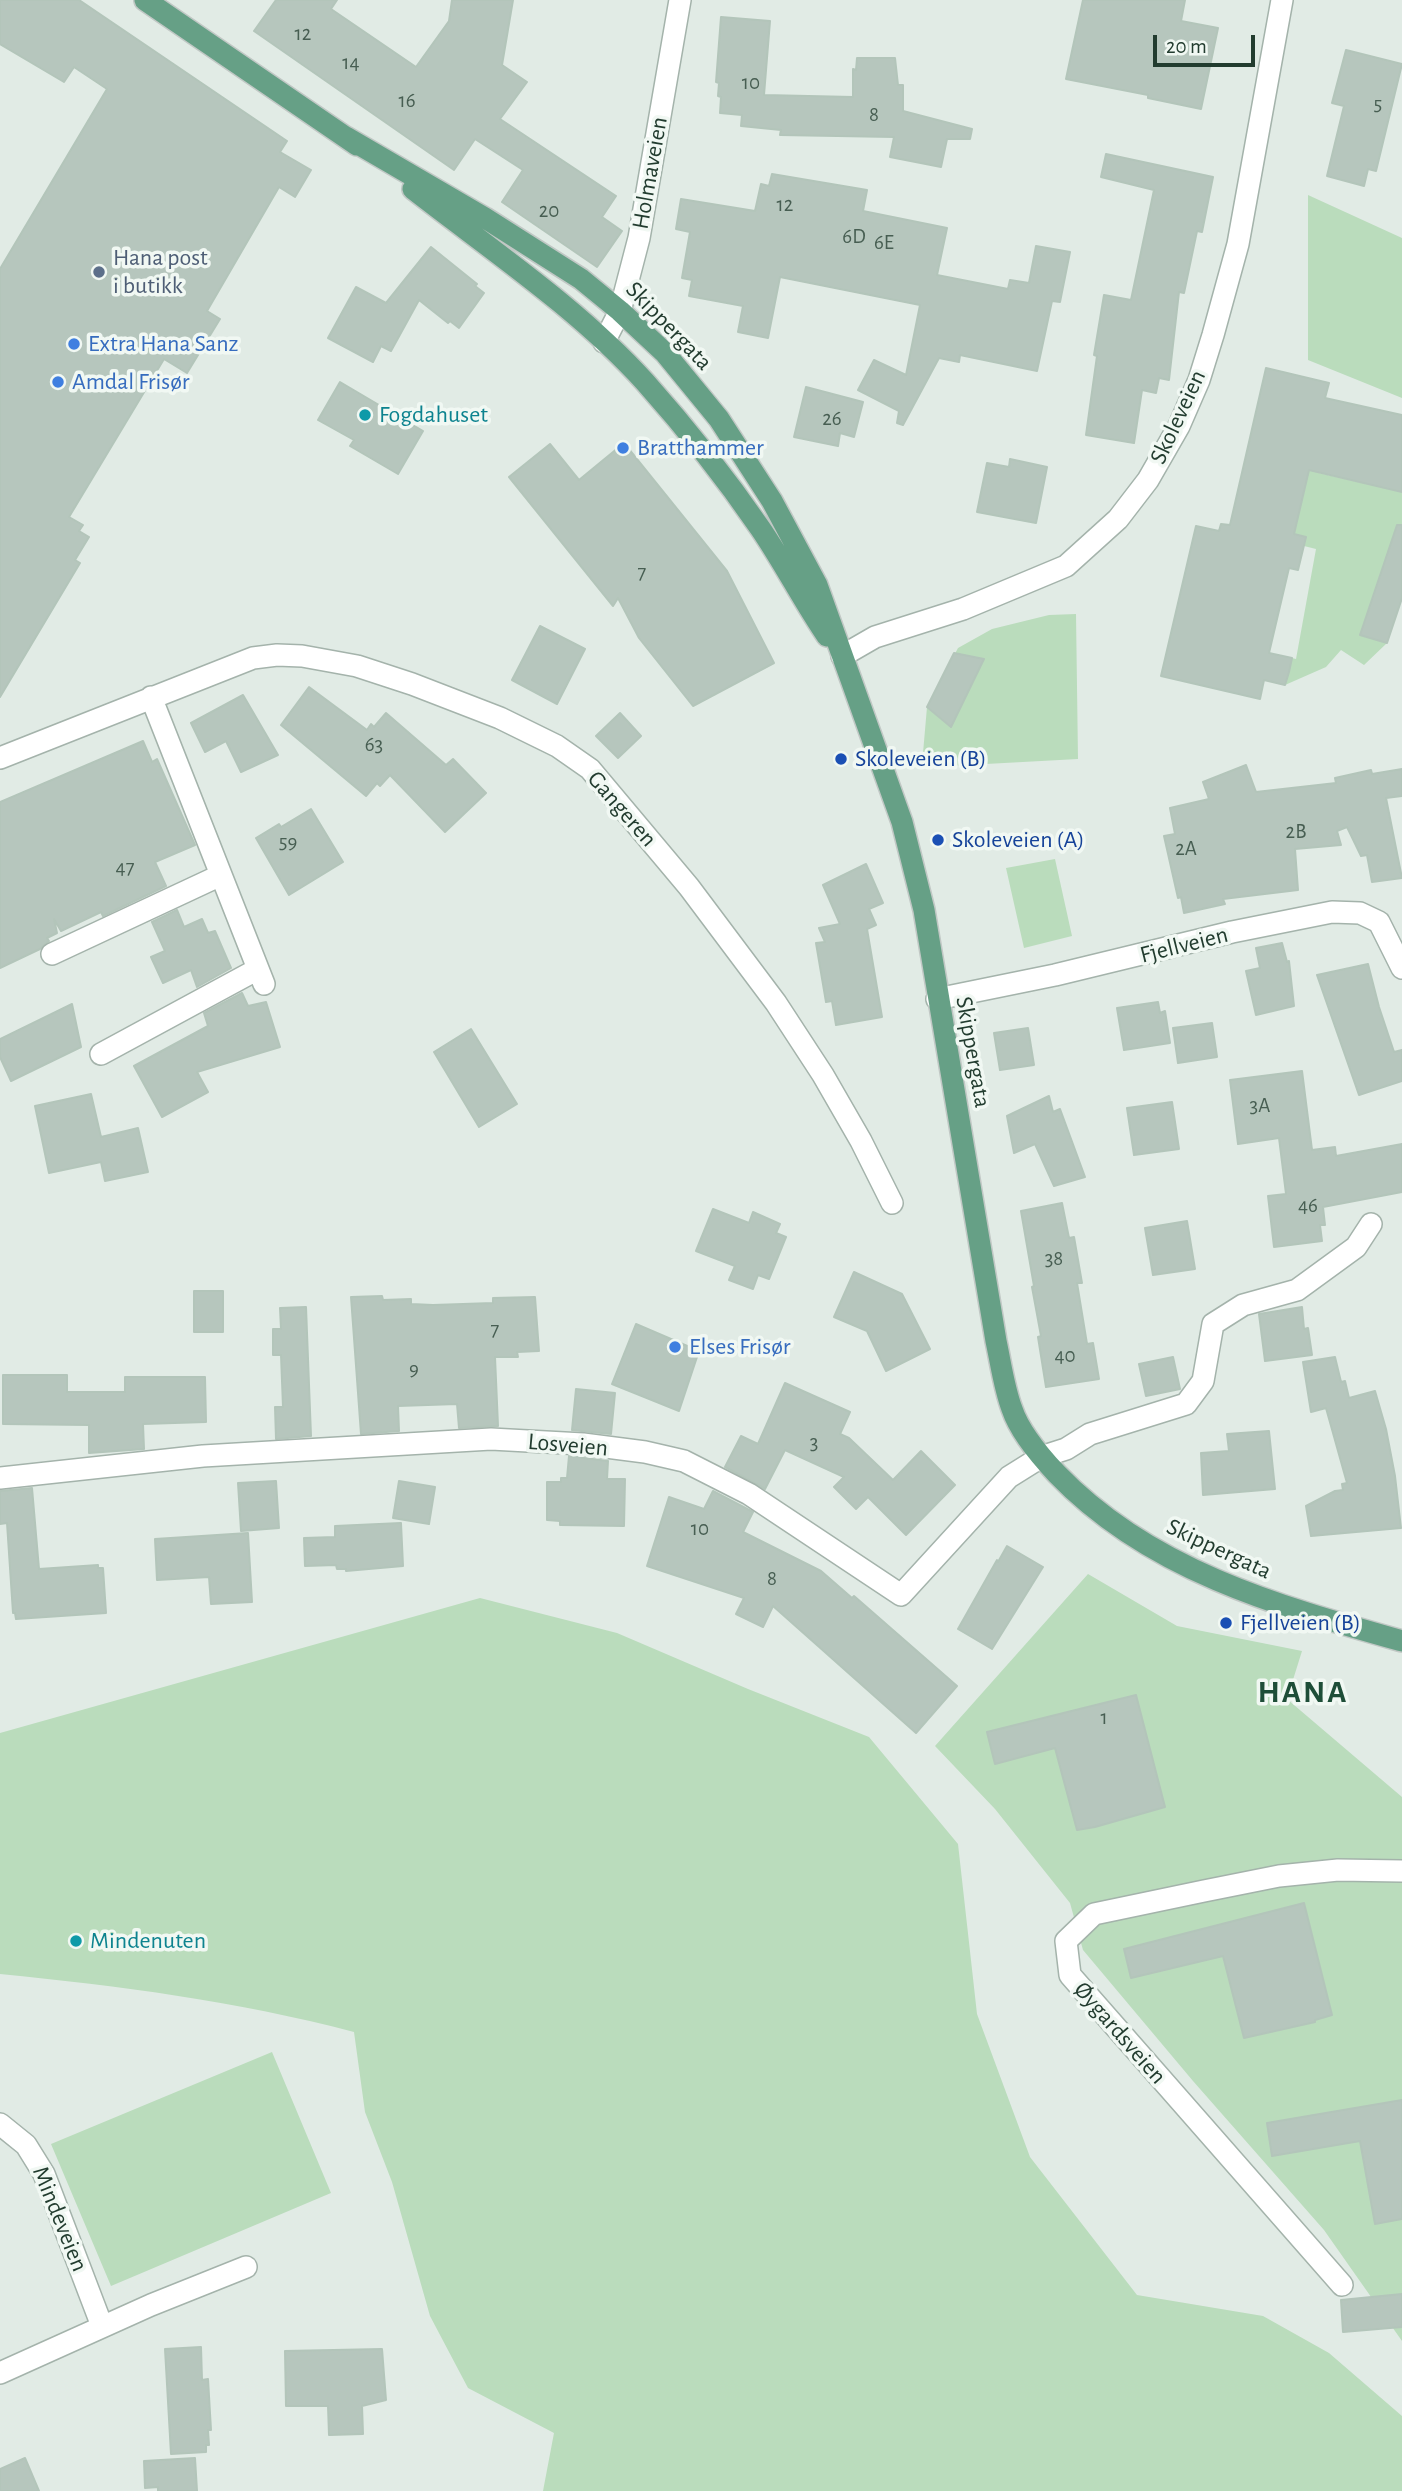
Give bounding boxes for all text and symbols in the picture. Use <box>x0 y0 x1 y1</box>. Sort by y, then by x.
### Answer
house number: 12 <box>295 21 311 47</box>
scale bar <box>1157 21 1258 65</box>
text: 20 m <box>1166 36 1207 57</box>
house number: 14 <box>342 50 360 76</box>
house number: 10 <box>742 70 760 96</box>
house number: 16 <box>398 88 416 114</box>
house number: 5 <box>1374 91 1382 117</box>
house number: 8 <box>869 102 879 128</box>
street label: Holmaveien <box>626 114 674 232</box>
house number: 12 <box>777 192 793 218</box>
house number: 20 <box>539 198 559 224</box>
house number: 6D <box>842 224 866 250</box>
house number: 6E <box>874 230 894 256</box>
place label: Hana post i butikk <box>113 244 208 300</box>
marker: Hana post i butikk <box>91 264 107 280</box>
street label: Skippergata <box>620 276 718 376</box>
place label: Extra Hana Sanz <box>88 330 238 358</box>
marker: Extra Hana Sanz <box>66 336 82 352</box>
street label: Skoleveien <box>1144 365 1212 469</box>
place label: Amdal Frisør <box>72 368 190 396</box>
marker: Amdal Frisør <box>50 374 66 390</box>
place label: Fogdahuset <box>379 401 488 429</box>
house number: 26 <box>822 406 842 432</box>
marker: Fogdahuset <box>357 407 373 423</box>
place label: Bratthammer <box>637 434 764 462</box>
marker: Bratthammer <box>615 440 631 456</box>
house number: 7 <box>638 560 646 586</box>
house number: 63 <box>365 732 383 758</box>
place label: Skoleveien (B) <box>855 745 987 773</box>
marker: Skoleveien (B) <box>833 751 849 767</box>
street label: Gangeren <box>581 765 663 853</box>
house number: 2B <box>1286 819 1306 845</box>
place label: Skoleveien (A) <box>952 826 1085 854</box>
house number: 59 <box>279 829 297 855</box>
marker: Skoleveien (A) <box>930 832 946 848</box>
house number: 2A <box>1175 836 1197 862</box>
house number: 47 <box>116 855 134 881</box>
street label: Fjellveien <box>1137 920 1231 970</box>
street label: Skippergata <box>949 994 997 1110</box>
house number: 3A <box>1250 1093 1270 1119</box>
house number: 46 <box>1298 1193 1318 1219</box>
house number: 38 <box>1045 1246 1063 1272</box>
house number: 7 <box>491 1317 499 1343</box>
place label: Elses Frisør <box>689 1333 791 1361</box>
marker: Elses Frisør <box>667 1339 683 1355</box>
house number: 40 <box>1054 1343 1076 1369</box>
house number: 9 <box>409 1356 419 1382</box>
street label: Losveien <box>527 1427 609 1463</box>
house number: 3 <box>810 1430 818 1456</box>
street label: Skippergata <box>1162 1512 1276 1586</box>
house number: 10 <box>691 1516 709 1542</box>
house number: 8 <box>767 1566 777 1592</box>
place label: Fjellveien (B) <box>1240 1609 1361 1637</box>
marker: Fjellveien (B) <box>1218 1615 1234 1631</box>
district label: HANA <box>1258 1673 1348 1711</box>
house number: 1 <box>1100 1705 1108 1731</box>
place label: Mindenuten <box>90 1927 206 1955</box>
marker: Mindenuten <box>68 1933 84 1949</box>
street label: Øygardsveien <box>1068 1976 1172 2090</box>
street label: Mindeveien <box>26 2162 94 2276</box>

